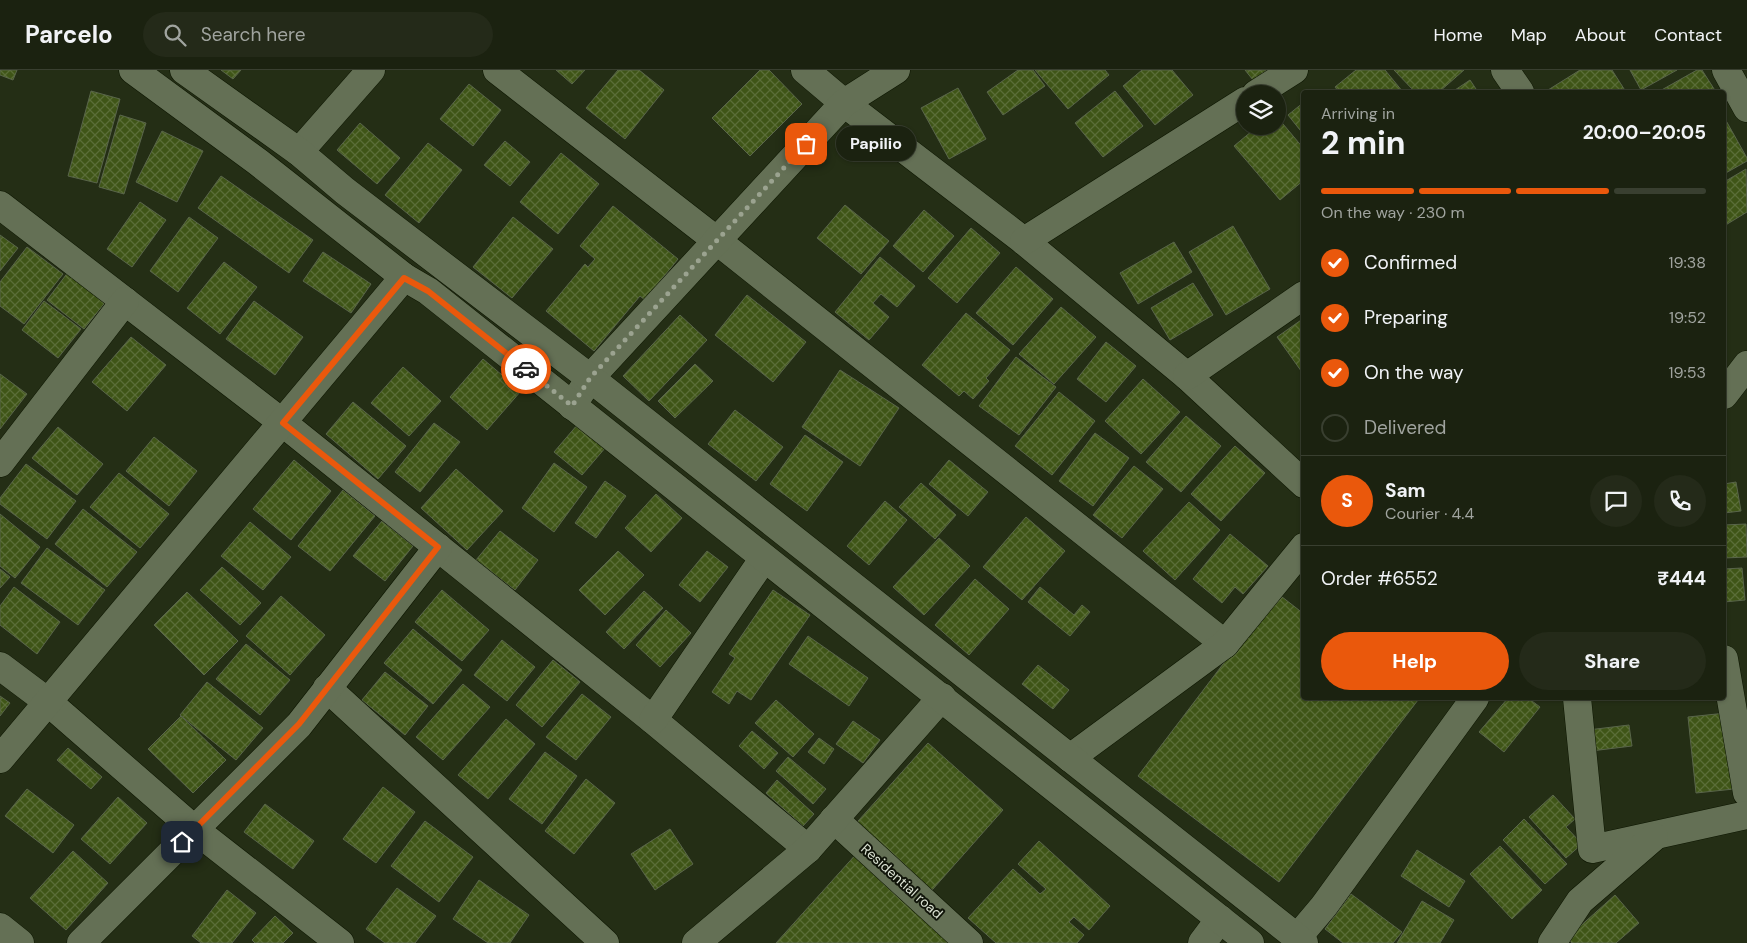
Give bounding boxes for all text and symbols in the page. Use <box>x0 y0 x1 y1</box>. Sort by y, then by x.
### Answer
search box <box>143 12 493 57</box>
text: Parcelo <box>25 19 113 50</box>
icon: search <box>161 21 189 49</box>
text: Search here <box>201 22 306 47</box>
text: Home <box>1433 23 1483 47</box>
text: Map <box>1511 23 1547 47</box>
text: About <box>1575 23 1626 47</box>
text: Contact <box>1654 23 1722 47</box>
map controls <box>1236 85 1286 135</box>
button: layers <box>1236 85 1286 135</box>
text: Arriving in <box>1321 103 1395 124</box>
text: 20:00–20:05 <box>1583 120 1706 145</box>
text: 2 min <box>1321 122 1406 164</box>
pin <box>785 123 827 165</box>
callout: Papilio <box>836 126 916 162</box>
icon: bag <box>792 130 820 158</box>
text: Papilio <box>850 133 902 154</box>
text: On the way · 230 m <box>1321 202 1465 223</box>
icon: check <box>1321 249 1349 277</box>
text: Confirmed <box>1364 250 1457 275</box>
text: 19:38 <box>1669 252 1706 273</box>
icon: check <box>1321 304 1349 332</box>
text: Preparing <box>1364 305 1448 330</box>
text: 19:52 <box>1669 307 1706 328</box>
courier <box>501 344 551 394</box>
icon: car <box>512 355 540 383</box>
icon: check <box>1321 359 1349 387</box>
text: On the way <box>1364 360 1464 385</box>
text: 19:53 <box>1669 362 1706 383</box>
text: Delivered <box>1364 415 1446 440</box>
button: chat <box>1590 475 1642 527</box>
button: phone <box>1654 475 1706 527</box>
text: Sam <box>1385 478 1426 503</box>
text: S <box>1341 488 1353 513</box>
text: Courier · 4.4 <box>1385 503 1474 524</box>
text: Order #6552 <box>1321 566 1438 591</box>
text: ₹444 <box>1657 566 1706 591</box>
button: Help <box>1321 632 1509 690</box>
button: Share <box>1519 632 1706 690</box>
pin <box>161 821 203 863</box>
icon: home <box>168 828 196 856</box>
street label: Residential road <box>857 840 947 922</box>

